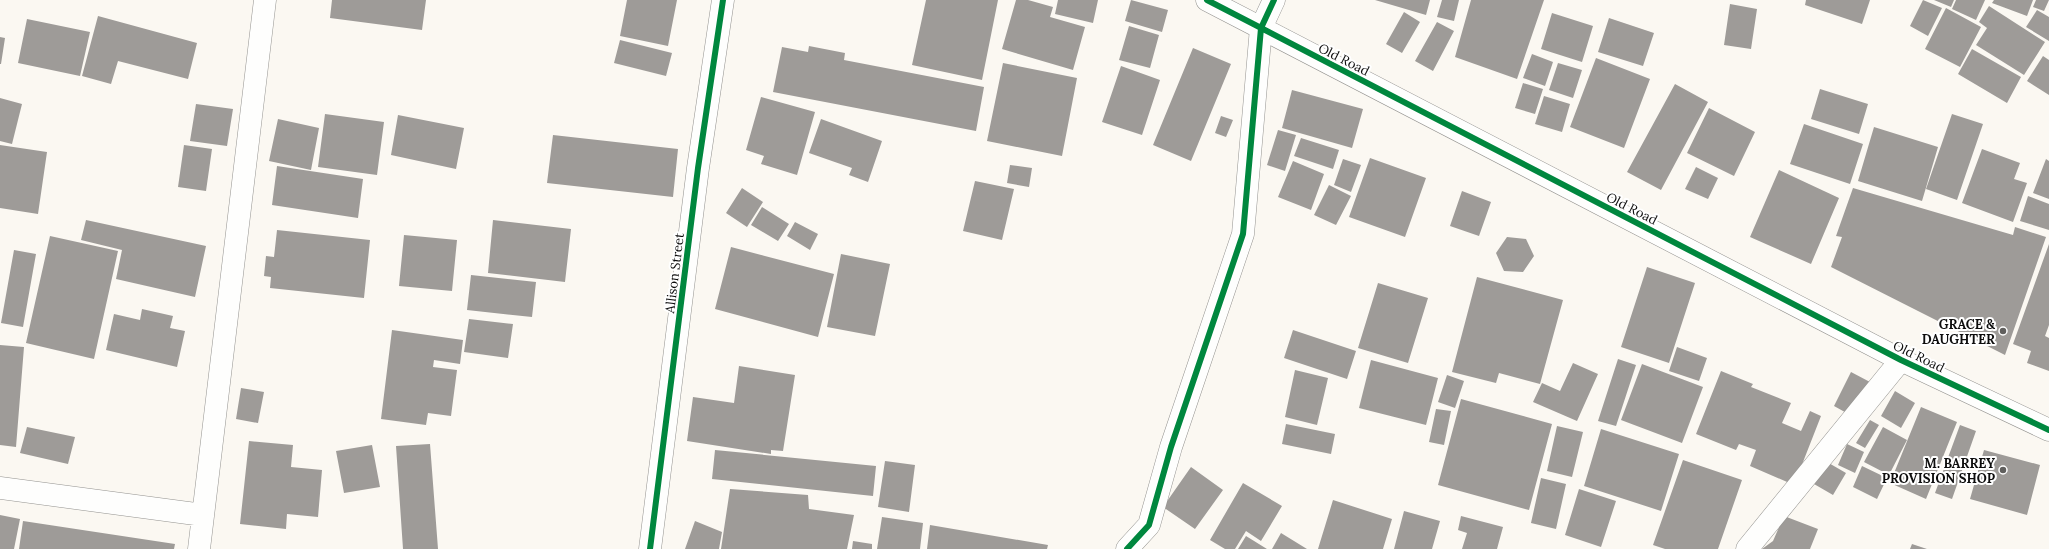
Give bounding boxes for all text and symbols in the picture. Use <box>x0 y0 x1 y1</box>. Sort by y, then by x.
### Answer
street label: Old Road <box>1315 39 1372 80</box>
street label: Old Road <box>1603 188 1660 229</box>
street label: Allison Street <box>661 232 688 315</box>
place label: GRACE & DAUGHTER <box>1922 316 1995 348</box>
marker: GRACE & DAUGHTER <box>1998 326 2008 336</box>
street label: Old Road <box>1890 337 1948 376</box>
place label: M. BARREY PROVISION SHOP <box>1882 455 1996 487</box>
marker: M. BARREY PROVISION SHOP <box>1998 465 2008 475</box>

